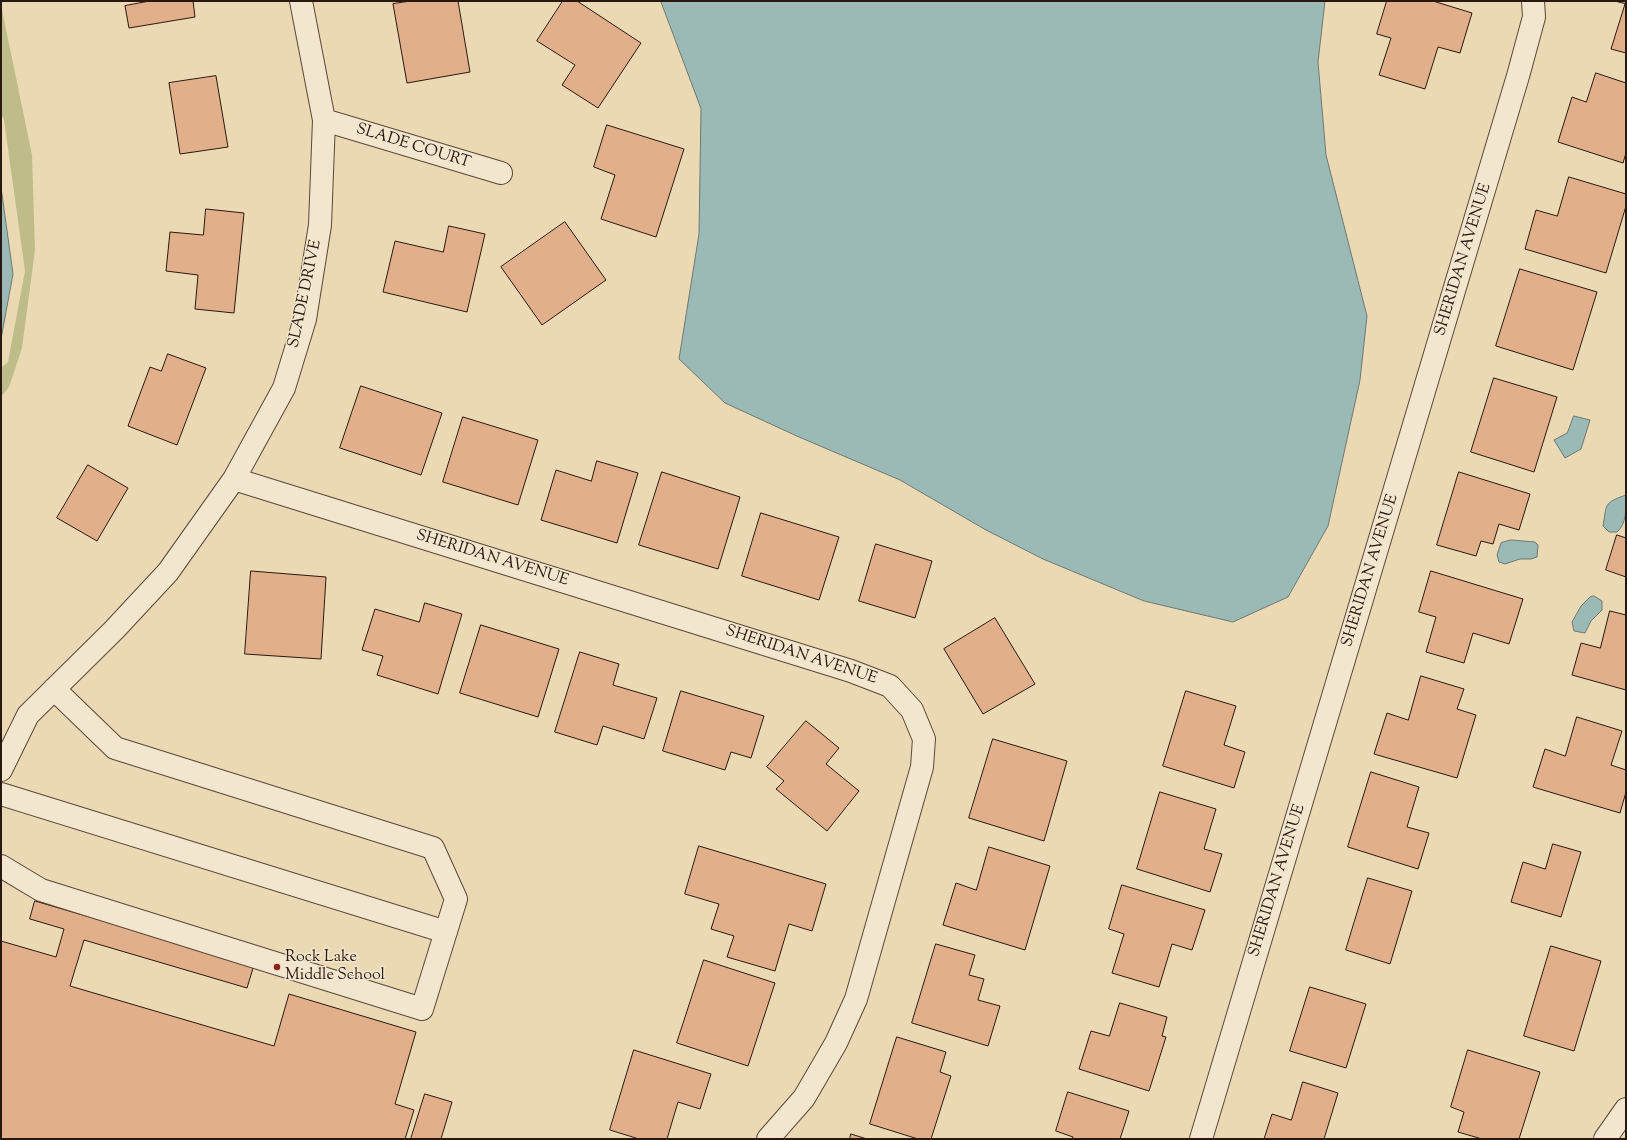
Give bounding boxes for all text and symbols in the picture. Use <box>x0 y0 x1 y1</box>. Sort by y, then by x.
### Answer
street label: SLADE COURT <box>353 120 473 174</box>
street label: SHERIDAN AVENUE <box>1432 181 1496 339</box>
street label: SLADE DRIVE <box>285 238 327 350</box>
street label: SHERIDAN AVENUE <box>1339 492 1403 650</box>
street label: SHERIDAN AVENUE <box>413 527 571 591</box>
street label: SHERIDAN AVENUE <box>723 622 879 690</box>
street label: SHERIDAN AVENUE <box>1246 802 1310 960</box>
place label: Rock Lake Middle School <box>285 948 385 986</box>
marker: Rock Lake Middle School <box>272 962 282 972</box>

